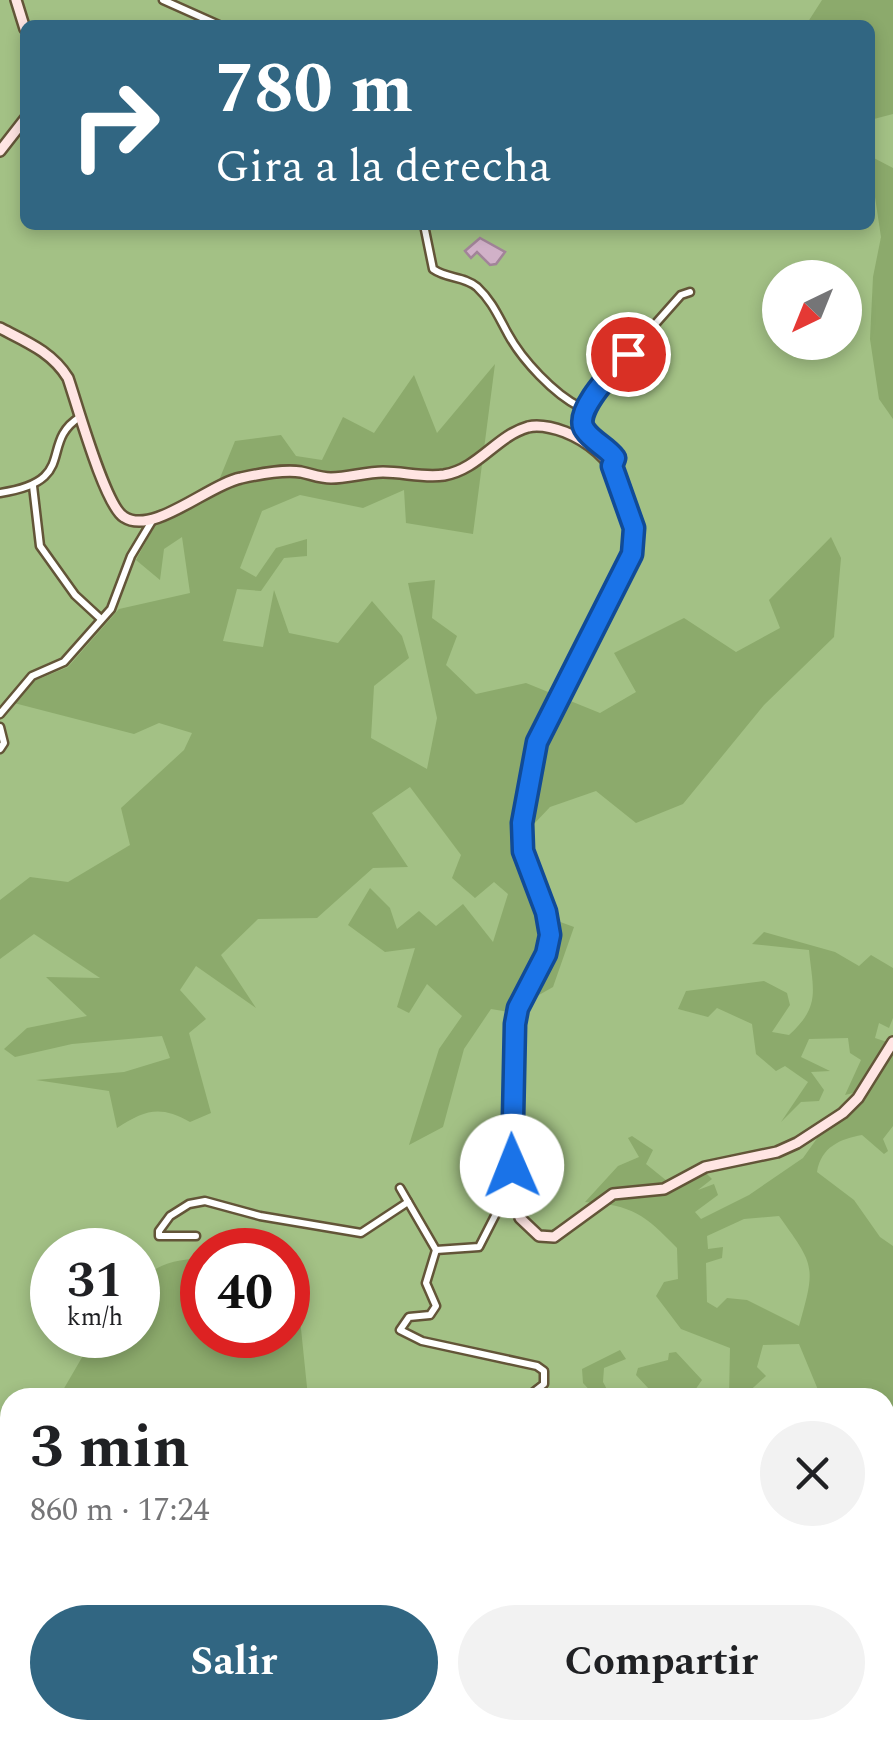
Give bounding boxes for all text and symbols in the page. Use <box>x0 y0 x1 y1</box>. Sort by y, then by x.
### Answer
text: 780 m <box>215 37 413 143</box>
icon: right <box>50 60 180 190</box>
text: Gira a la derecha <box>215 133 551 202</box>
north arrow <box>762 260 862 360</box>
map controls <box>762 260 862 360</box>
pin <box>586 312 671 397</box>
icon: arrive <box>601 327 656 382</box>
position arrow <box>460 1114 564 1218</box>
speed limit sign: 40 <box>180 1228 310 1358</box>
text: 31 <box>67 1243 123 1319</box>
text: km/h <box>67 1299 123 1337</box>
text: 3 min <box>30 1402 190 1494</box>
button: close <box>760 1421 865 1526</box>
text: 860 m · 17:24 <box>30 1486 210 1535</box>
button: Salir <box>30 1605 438 1720</box>
button: Compartir <box>458 1605 865 1720</box>

